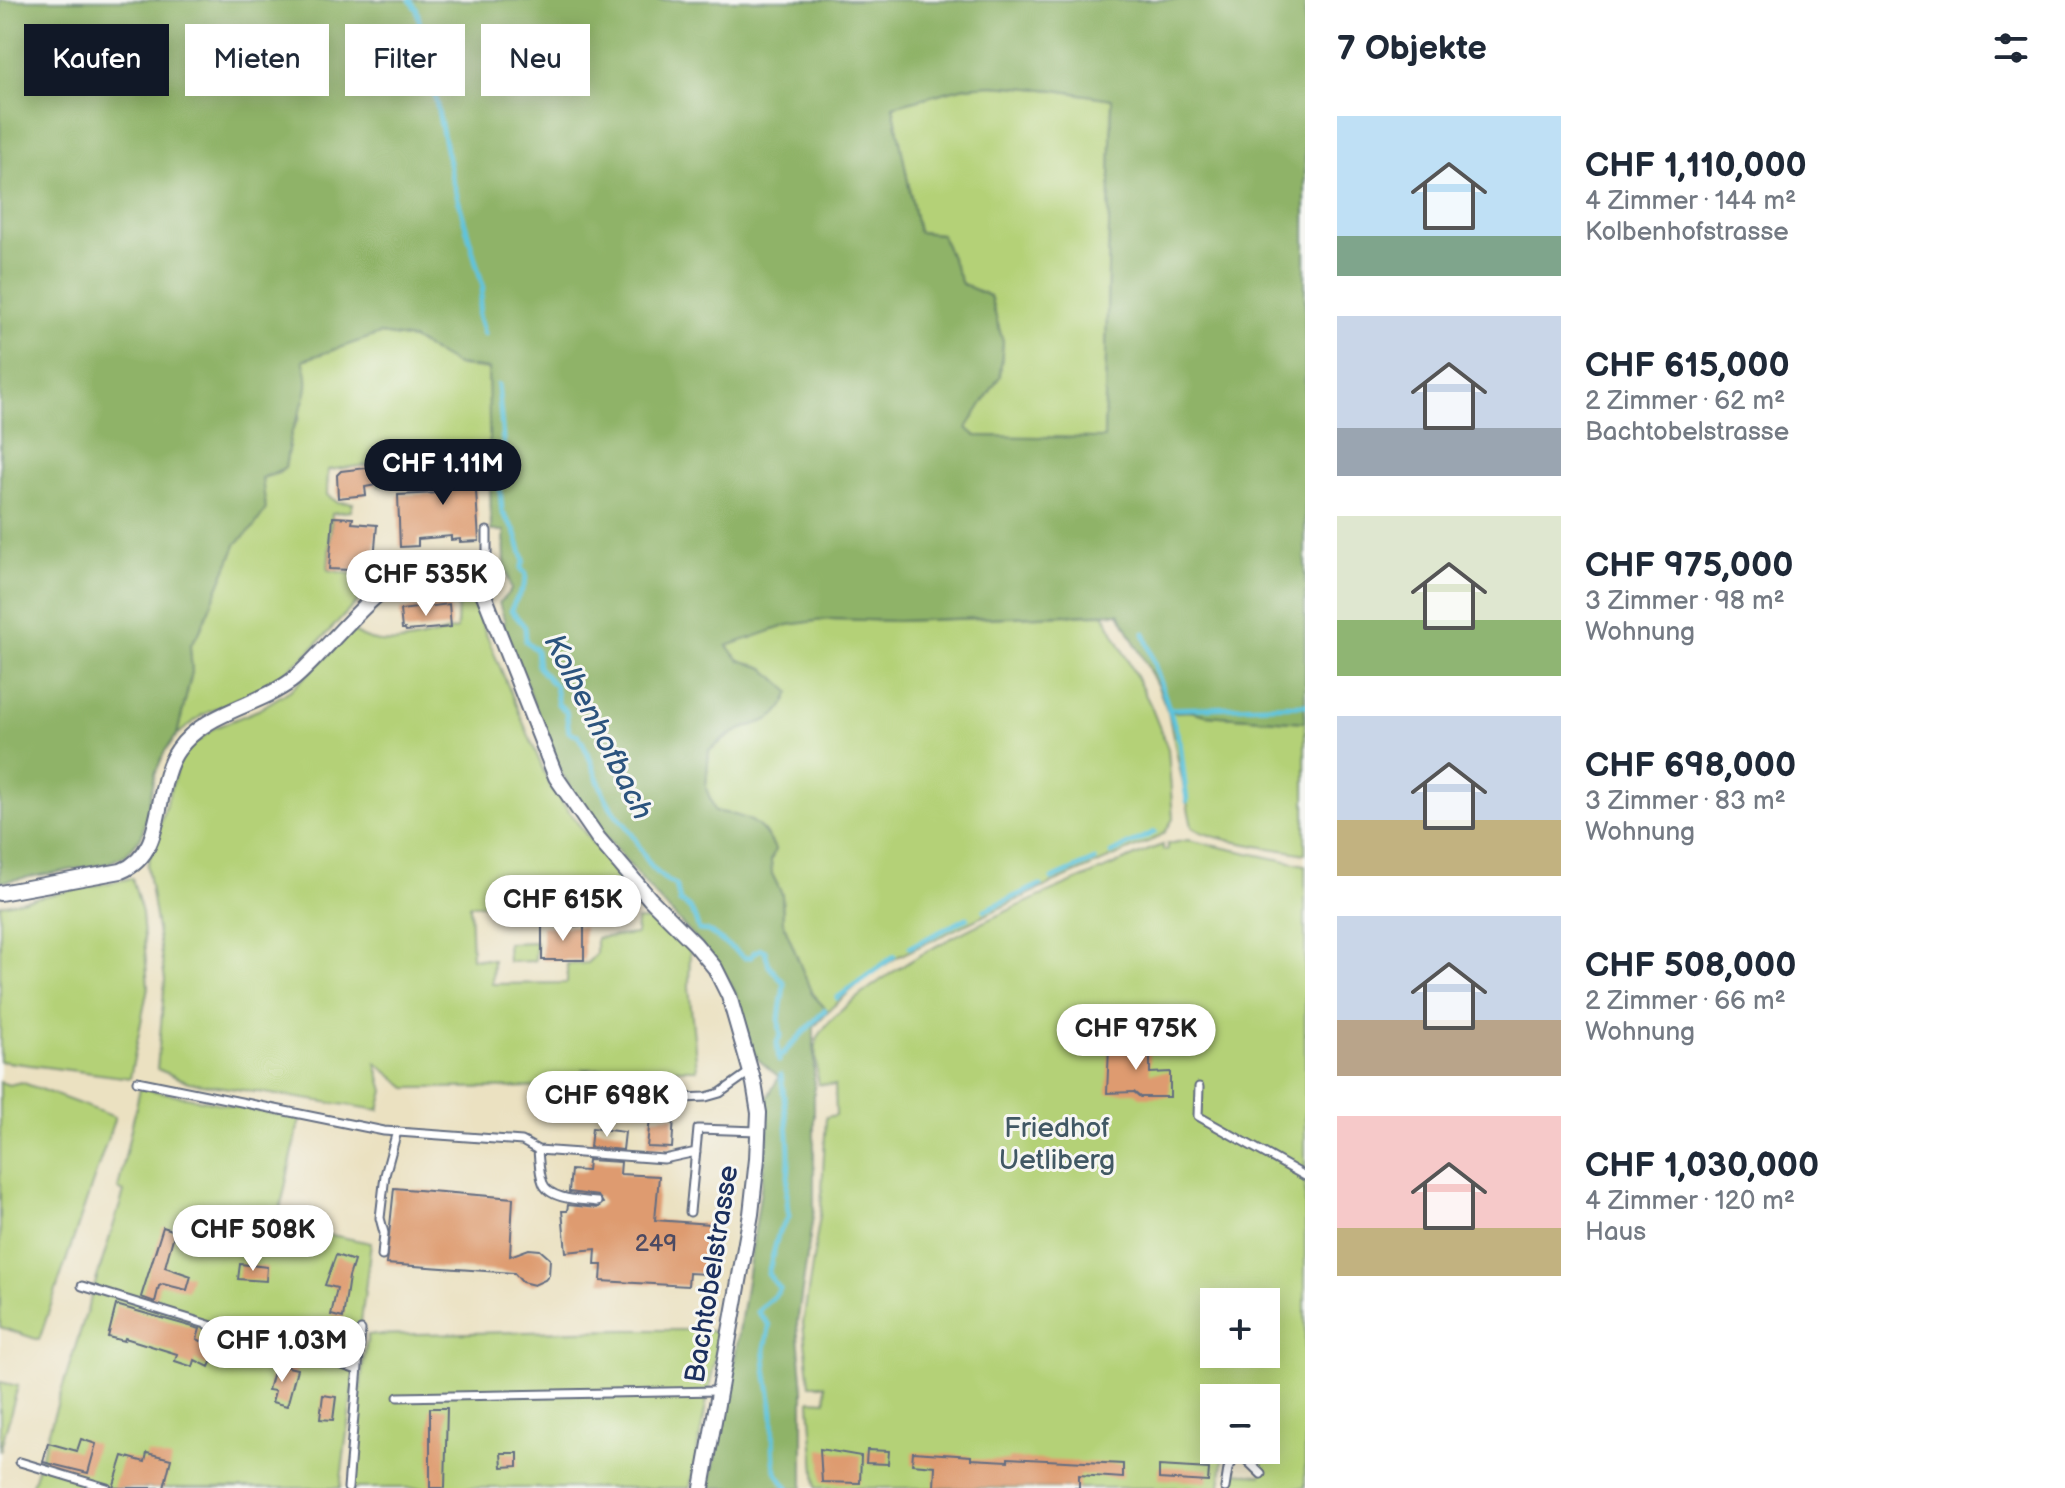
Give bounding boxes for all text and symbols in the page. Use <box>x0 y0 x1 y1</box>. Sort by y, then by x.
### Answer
chip: Kaufen <box>24 24 169 96</box>
chip: Mieten <box>185 24 329 96</box>
chip: Filter <box>345 24 465 96</box>
chip: Neu <box>481 24 590 96</box>
icon: filters <box>1989 26 2033 70</box>
text: 7 Objekte <box>1337 28 1487 69</box>
text: CHF 1,110,000 <box>1585 145 1807 186</box>
icon: home <box>1401 148 1497 244</box>
text: 4 Zimmer · 144 m² <box>1585 186 1796 217</box>
text: Kolbenhofstrasse <box>1585 217 1789 248</box>
text: CHF 615,000 <box>1585 345 1790 386</box>
icon: home <box>1401 348 1497 444</box>
text: 2 Zimmer · 62 m² <box>1585 386 1785 417</box>
text: Bachtobelstrasse <box>1585 417 1789 448</box>
pin: CHF 1.11M <box>351 439 535 507</box>
text: CHF 1.11M <box>382 449 504 480</box>
text: CHF 975,000 <box>1585 545 1793 586</box>
icon: home <box>1401 548 1497 644</box>
pin: CHF 535K <box>343 550 509 618</box>
text: CHF 535K <box>364 560 488 591</box>
text: 3 Zimmer · 98 m² <box>1585 586 1785 617</box>
text: Wohnung <box>1585 617 1695 648</box>
water label: Kolbenhofbach <box>536 628 660 826</box>
text: CHF 698,000 <box>1585 745 1796 786</box>
icon: home <box>1401 748 1497 844</box>
text: 3 Zimmer · 83 m² <box>1585 786 1786 817</box>
text: Wohnung <box>1585 817 1695 848</box>
pin: CHF 615K <box>480 875 646 943</box>
text: CHF 615K <box>503 885 623 916</box>
text: CHF 508,000 <box>1585 945 1796 986</box>
icon: home <box>1401 948 1497 1044</box>
text: 2 Zimmer · 66 m² <box>1585 986 1786 1017</box>
pin: CHF 975K <box>1053 1004 1219 1072</box>
text: CHF 975K <box>1075 1014 1197 1045</box>
text: Wohnung <box>1585 1017 1695 1048</box>
pin: CHF 698K <box>524 1071 690 1139</box>
text: CHF 698K <box>545 1081 669 1112</box>
park label: Friedhof Uetliberg <box>999 1112 1115 1177</box>
text: CHF 1,030,000 <box>1585 1145 1819 1186</box>
icon: home <box>1401 1148 1497 1244</box>
street label: Bachtobelstrasse <box>679 1163 745 1385</box>
text: 4 Zimmer · 120 m² <box>1585 1186 1795 1217</box>
pin: CHF 508K <box>170 1205 336 1273</box>
text: CHF 508K <box>191 1215 315 1246</box>
text: Haus <box>1585 1217 1646 1248</box>
house number: 249 <box>635 1229 677 1258</box>
map controls <box>1200 1288 1280 1464</box>
button: + <box>1200 1288 1280 1368</box>
pin: CHF 1.03M <box>190 1316 374 1384</box>
text: CHF 1.03M <box>217 1326 347 1357</box>
button: − <box>1200 1384 1280 1464</box>

